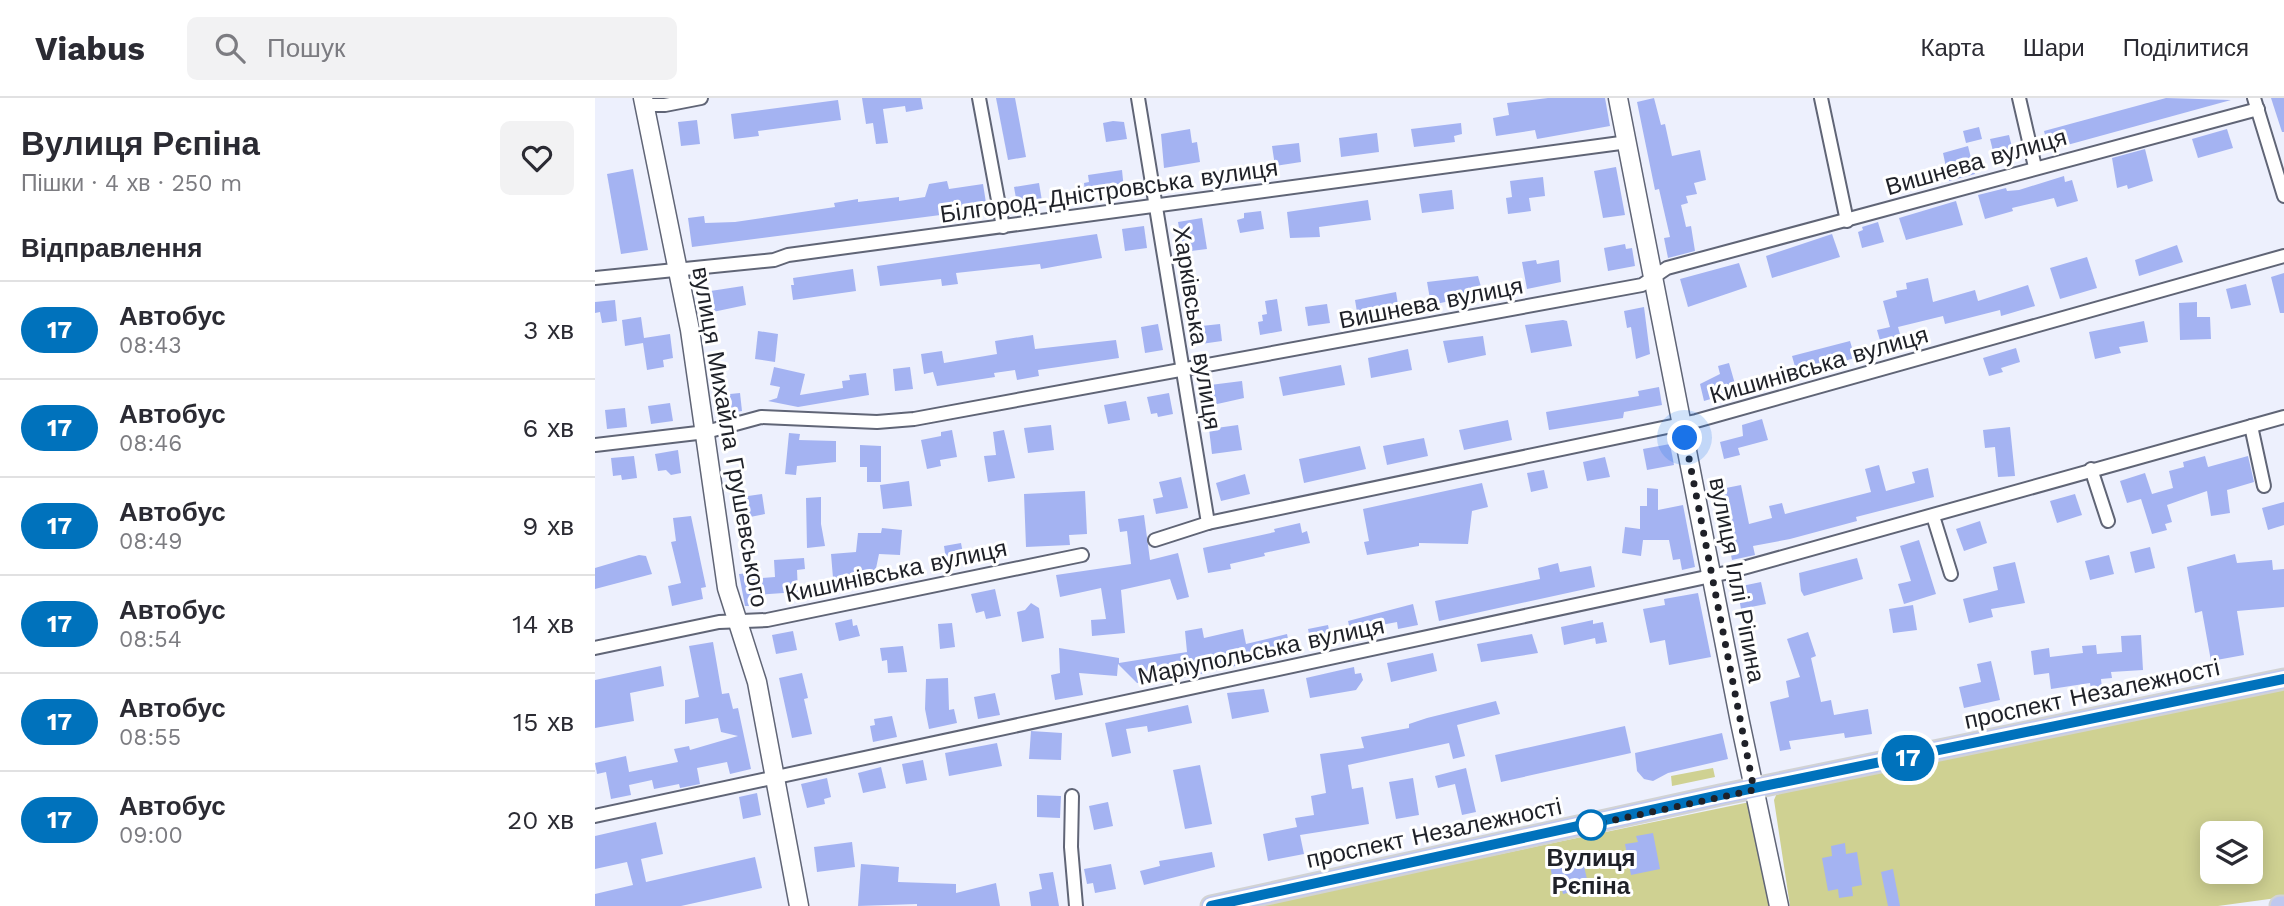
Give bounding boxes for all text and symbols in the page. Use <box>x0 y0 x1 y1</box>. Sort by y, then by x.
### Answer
search box <box>187 17 677 80</box>
text: Viabus <box>35 29 145 68</box>
icon: search <box>211 29 249 67</box>
text: Пошук <box>267 33 345 63</box>
text: Карта <box>1920 34 1985 62</box>
text: Шари <box>2023 34 2085 62</box>
text: Поділитися <box>2123 34 2249 62</box>
button: heart <box>500 121 574 195</box>
street label: Вишнева вулиця <box>1882 123 2070 201</box>
text: Вулиця Рєпіна <box>21 124 260 163</box>
street label: Білгород-Дністровська вулиця <box>938 153 1280 229</box>
text: Пішки · 4 хв · 250 m <box>21 170 242 197</box>
street label: Харківська вулиця <box>1167 224 1227 432</box>
text: Відправлення <box>21 233 202 263</box>
street label: вулиця Михайла Грушевського <box>686 264 774 610</box>
street label: Вишнева вулиця <box>1336 271 1526 335</box>
text: Автобус <box>119 301 226 331</box>
text: 3 хв <box>523 315 574 345</box>
text: 17 <box>47 316 72 344</box>
street label: Кишинівська вулиця <box>1707 320 1931 410</box>
text: 08:43 <box>119 332 182 359</box>
text: Автобус <box>119 399 226 429</box>
text: 6 хв <box>523 413 574 443</box>
text: 17 <box>47 414 72 442</box>
your location <box>1667 420 1702 455</box>
text: 08:46 <box>119 430 182 457</box>
street label: вулиця Іллі Ріпина <box>1703 475 1771 686</box>
text: Автобус <box>119 497 226 527</box>
text: 9 хв <box>522 511 574 541</box>
text: 17 <box>47 512 72 540</box>
text: 08:49 <box>119 528 183 555</box>
street label: Кишинівська вулиця <box>783 534 1009 608</box>
text: Автобус <box>119 595 226 625</box>
text: 14 хв <box>512 609 574 639</box>
text: 17 <box>47 610 72 638</box>
street label: Маріупольська вулиця <box>1135 611 1387 691</box>
text: 08:54 <box>119 626 182 653</box>
street label: проспект Незалежності <box>1962 653 2222 735</box>
text: Автобус <box>119 693 226 723</box>
text: 15 хв <box>513 707 574 737</box>
text: 17 <box>47 708 72 736</box>
text: 08:55 <box>119 724 181 751</box>
line badge: 17 <box>1877 735 1939 781</box>
text: 17 <box>1896 744 1920 772</box>
text: Автобус <box>119 791 226 821</box>
street label: проспект Незалежності <box>1304 792 1564 874</box>
text: 20 хв <box>507 805 574 835</box>
text: 17 <box>47 806 72 834</box>
marker: Вулиця Рєпіна <box>1576 810 1606 840</box>
map controls <box>2200 821 2263 884</box>
button: layers <box>2200 821 2263 884</box>
text: 09:00 <box>119 822 183 849</box>
place label: Вулиця Рєпіна <box>1546 844 1636 900</box>

